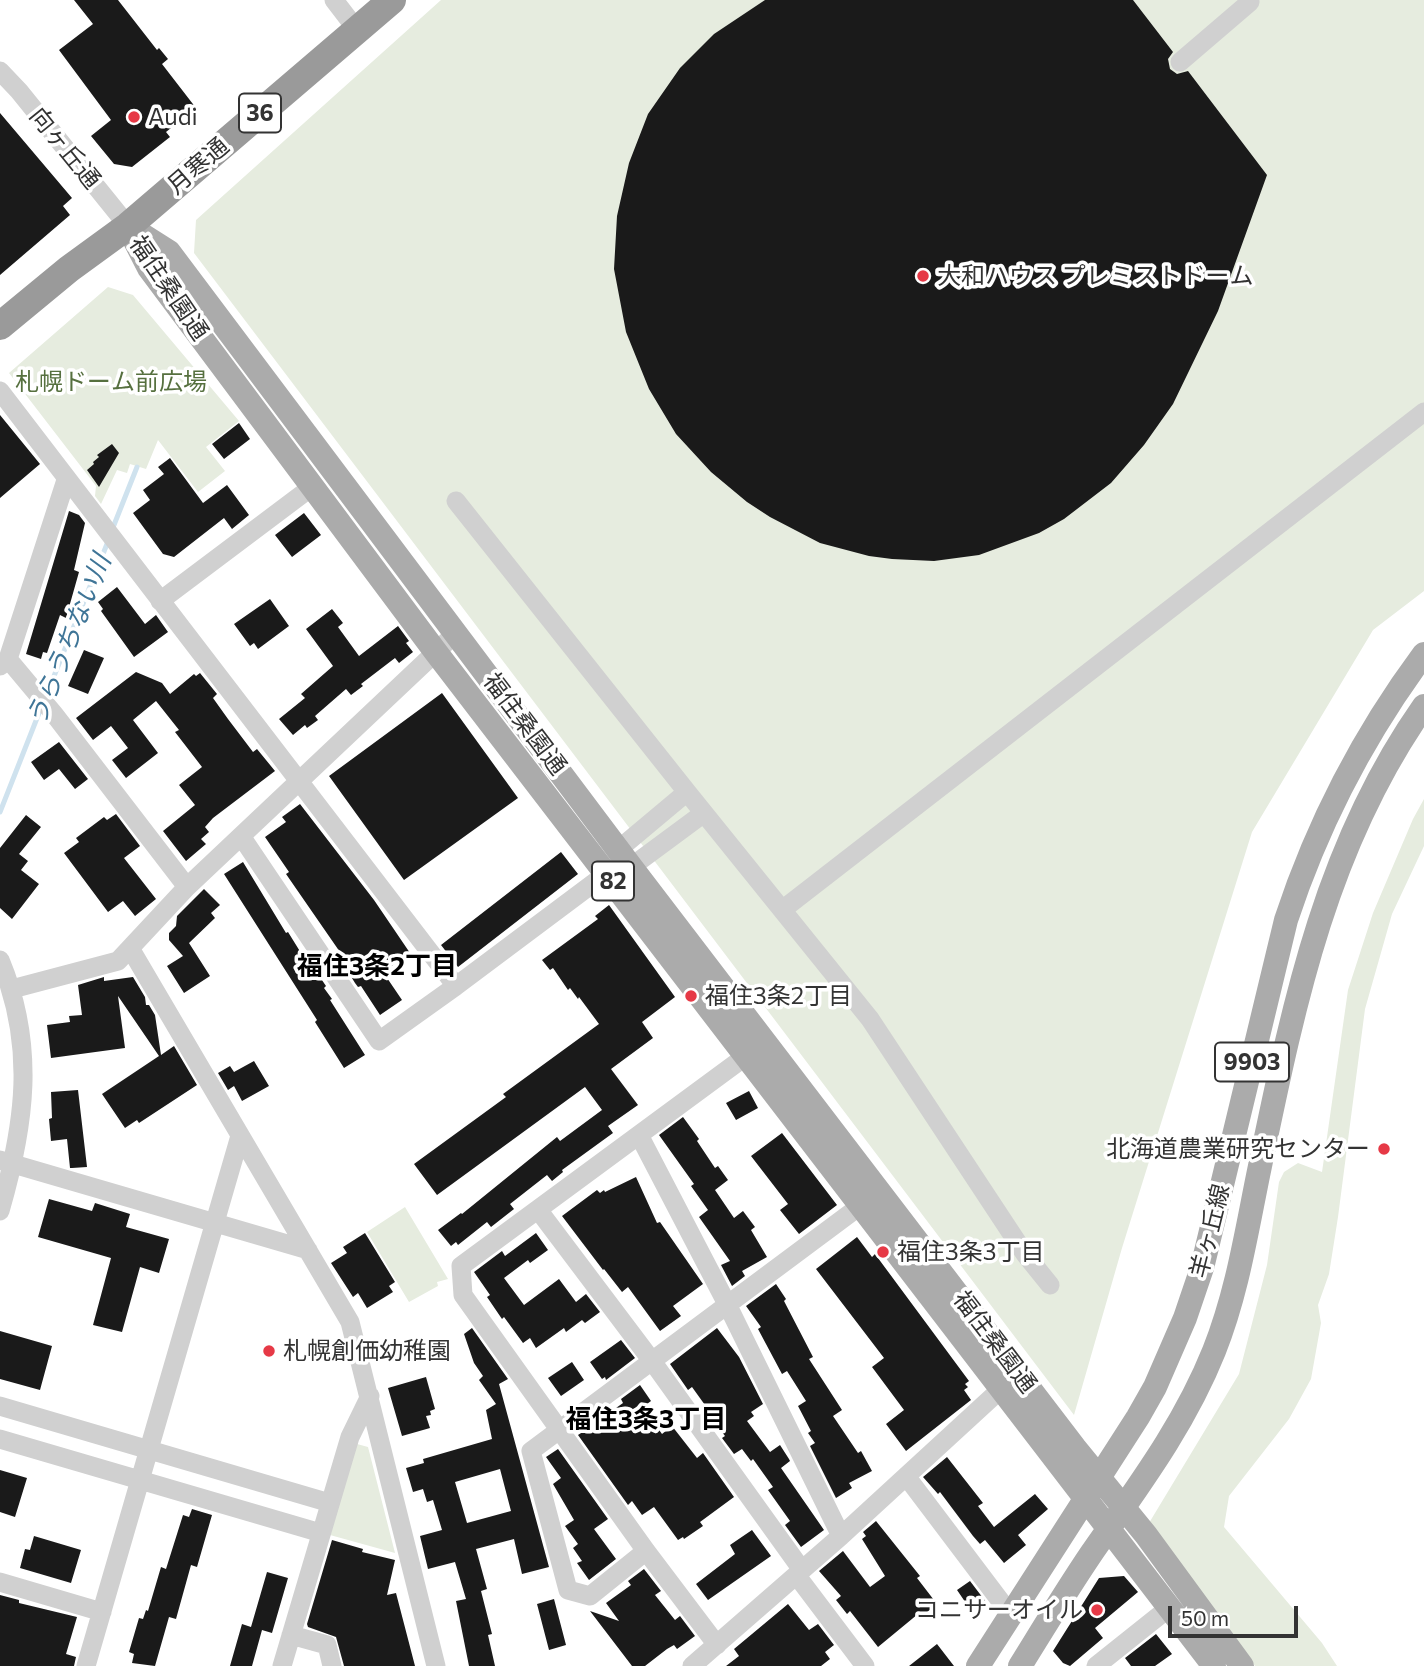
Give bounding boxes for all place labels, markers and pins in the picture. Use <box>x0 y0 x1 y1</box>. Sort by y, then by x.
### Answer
place label: Audi <box>148 103 198 131</box>
marker: Audi <box>126 109 142 125</box>
place label: 大和ハウス プレミストドーム <box>937 262 1254 290</box>
marker: 大和ハウス プレミストドーム <box>915 268 931 284</box>
place label: 福住3条2丁目 <box>705 982 852 1010</box>
marker: 福住3条2丁目 <box>683 988 699 1004</box>
place label: 北海道農業研究センター <box>1106 1135 1370 1163</box>
marker: 北海道農業研究センター <box>1376 1141 1392 1157</box>
place label: 福住3条3丁目 <box>897 1238 1044 1266</box>
marker: 福住3条3丁目 <box>875 1244 891 1260</box>
place label: 札幌創価幼稚園 <box>283 1337 451 1365</box>
marker: 札幌創価幼稚園 <box>261 1343 277 1359</box>
place label: コニサーオイル <box>915 1596 1083 1624</box>
marker: コニサーオイル <box>1089 1602 1105 1618</box>

